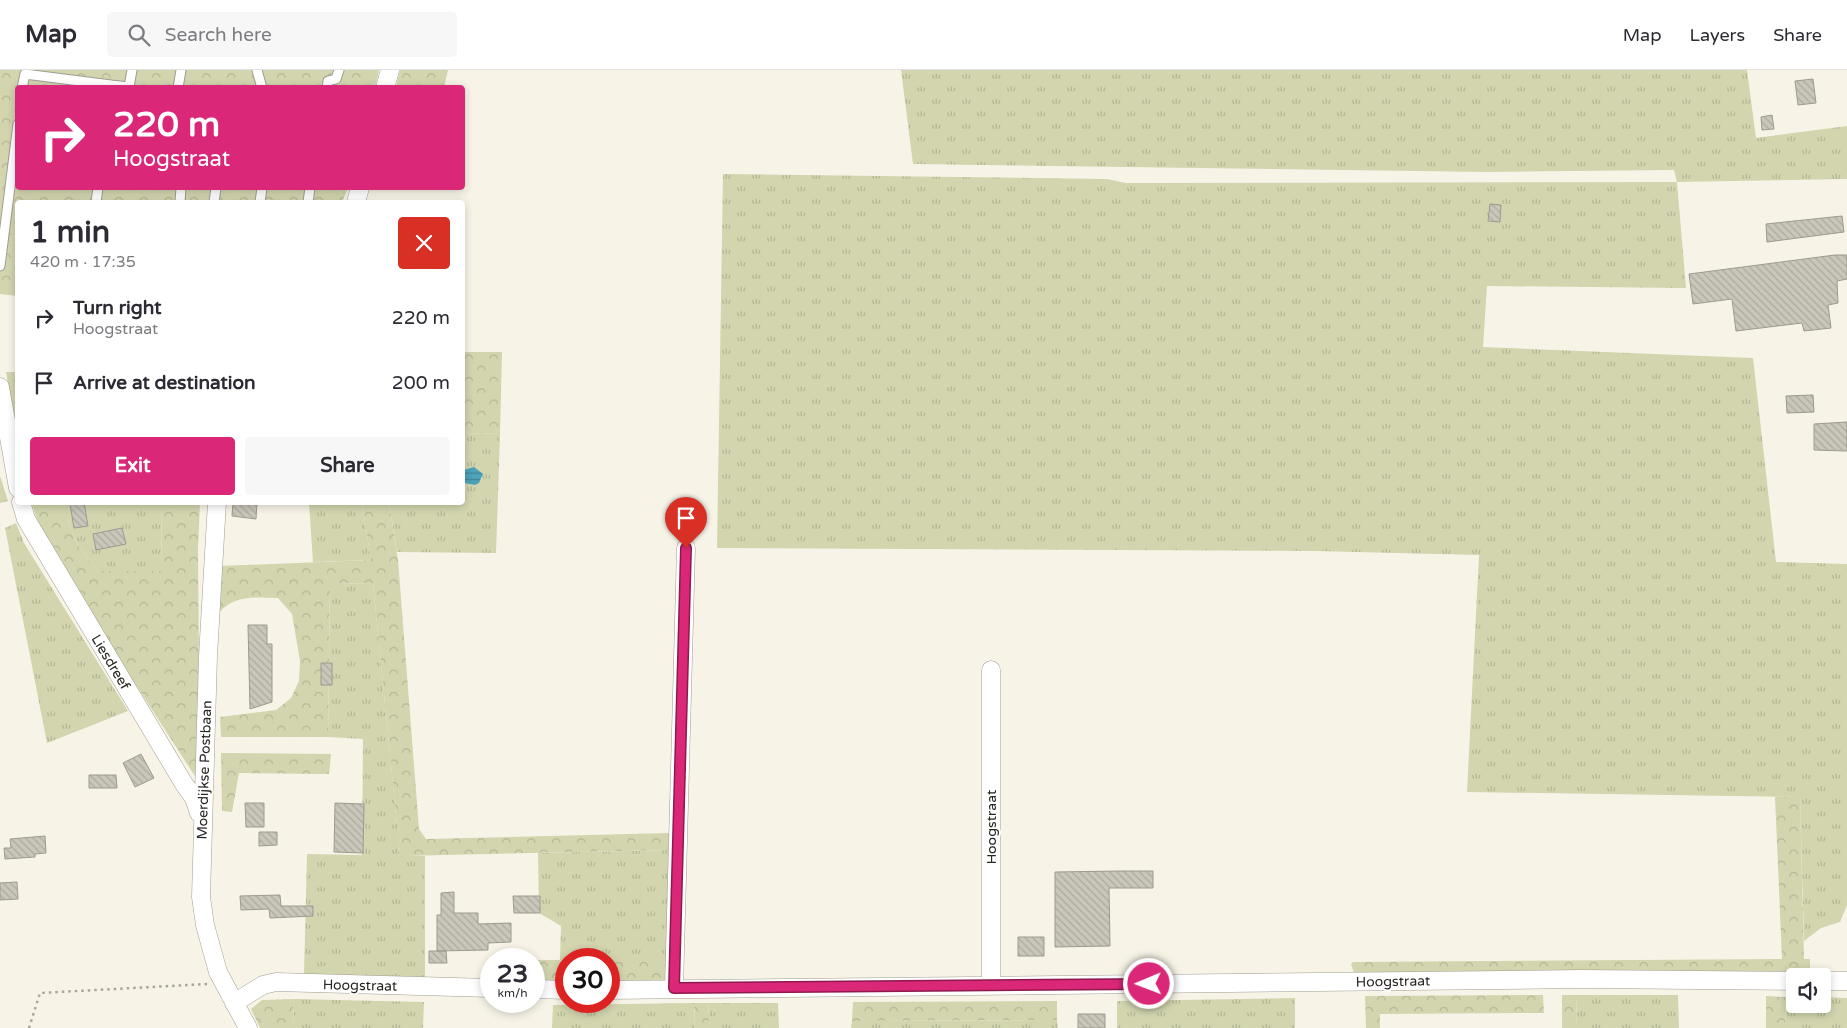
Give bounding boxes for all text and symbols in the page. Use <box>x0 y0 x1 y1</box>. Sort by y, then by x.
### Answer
search box <box>107 12 457 57</box>
text: Map <box>25 20 77 49</box>
icon: search <box>125 21 153 49</box>
text: Search here <box>165 24 272 46</box>
text: Map <box>1623 24 1662 46</box>
text: Layers <box>1690 24 1745 46</box>
text: Share <box>1773 24 1822 46</box>
text: 220 m <box>113 104 220 146</box>
icon: right <box>30 105 95 170</box>
text: Hoogstraat <box>113 146 230 172</box>
text: 1 min <box>30 214 110 251</box>
button: close <box>398 217 450 269</box>
text: 420 m · 17:35 <box>30 252 136 272</box>
text: Turn right <box>73 297 161 319</box>
icon: right <box>30 304 58 332</box>
text: 220 m <box>392 307 450 329</box>
text: Hoogstraat <box>73 319 158 339</box>
icon: arrive <box>30 369 58 397</box>
text: Arrive at destination <box>73 372 256 394</box>
text: 200 m <box>392 372 450 394</box>
button: Exit <box>30 437 235 495</box>
button: Share <box>245 437 450 495</box>
pin <box>665 497 707 548</box>
icon: arrive <box>672 504 700 532</box>
street label: Liesdreef <box>87 632 134 693</box>
street label: Moerdijkse Postbaan <box>194 700 215 840</box>
street label: Hoogstraat <box>983 789 1000 864</box>
speed limit sign: 30 <box>555 948 620 1013</box>
position arrow <box>1122 957 1174 1009</box>
text: 23 <box>497 959 528 989</box>
map controls <box>1786 968 1831 1013</box>
button: sound <box>1786 968 1831 1013</box>
street label: Hoogstraat <box>1356 972 1431 991</box>
street label: Hoogstraat <box>323 976 398 995</box>
text: km/h <box>497 986 528 1000</box>

